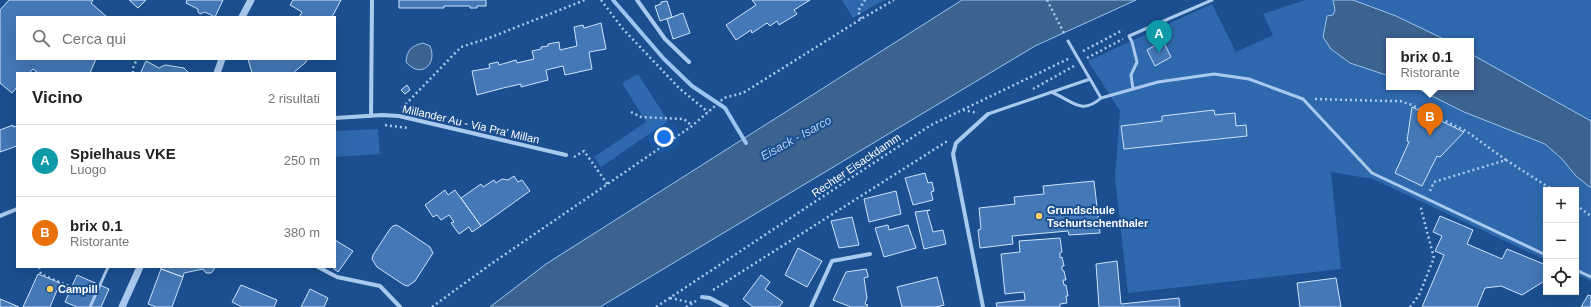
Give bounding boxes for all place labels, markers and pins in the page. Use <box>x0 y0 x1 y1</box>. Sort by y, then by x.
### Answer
pin: A <box>1146 20 1172 53</box>
pin: B <box>1417 103 1443 136</box>
place label: Grundschule Tschurtschenthaler <box>1047 204 1149 229</box>
marker: Grundschule Tschurtschenthaler <box>1034 211 1044 221</box>
place label: Campill <box>58 283 98 295</box>
marker: Campill <box>45 284 55 294</box>

